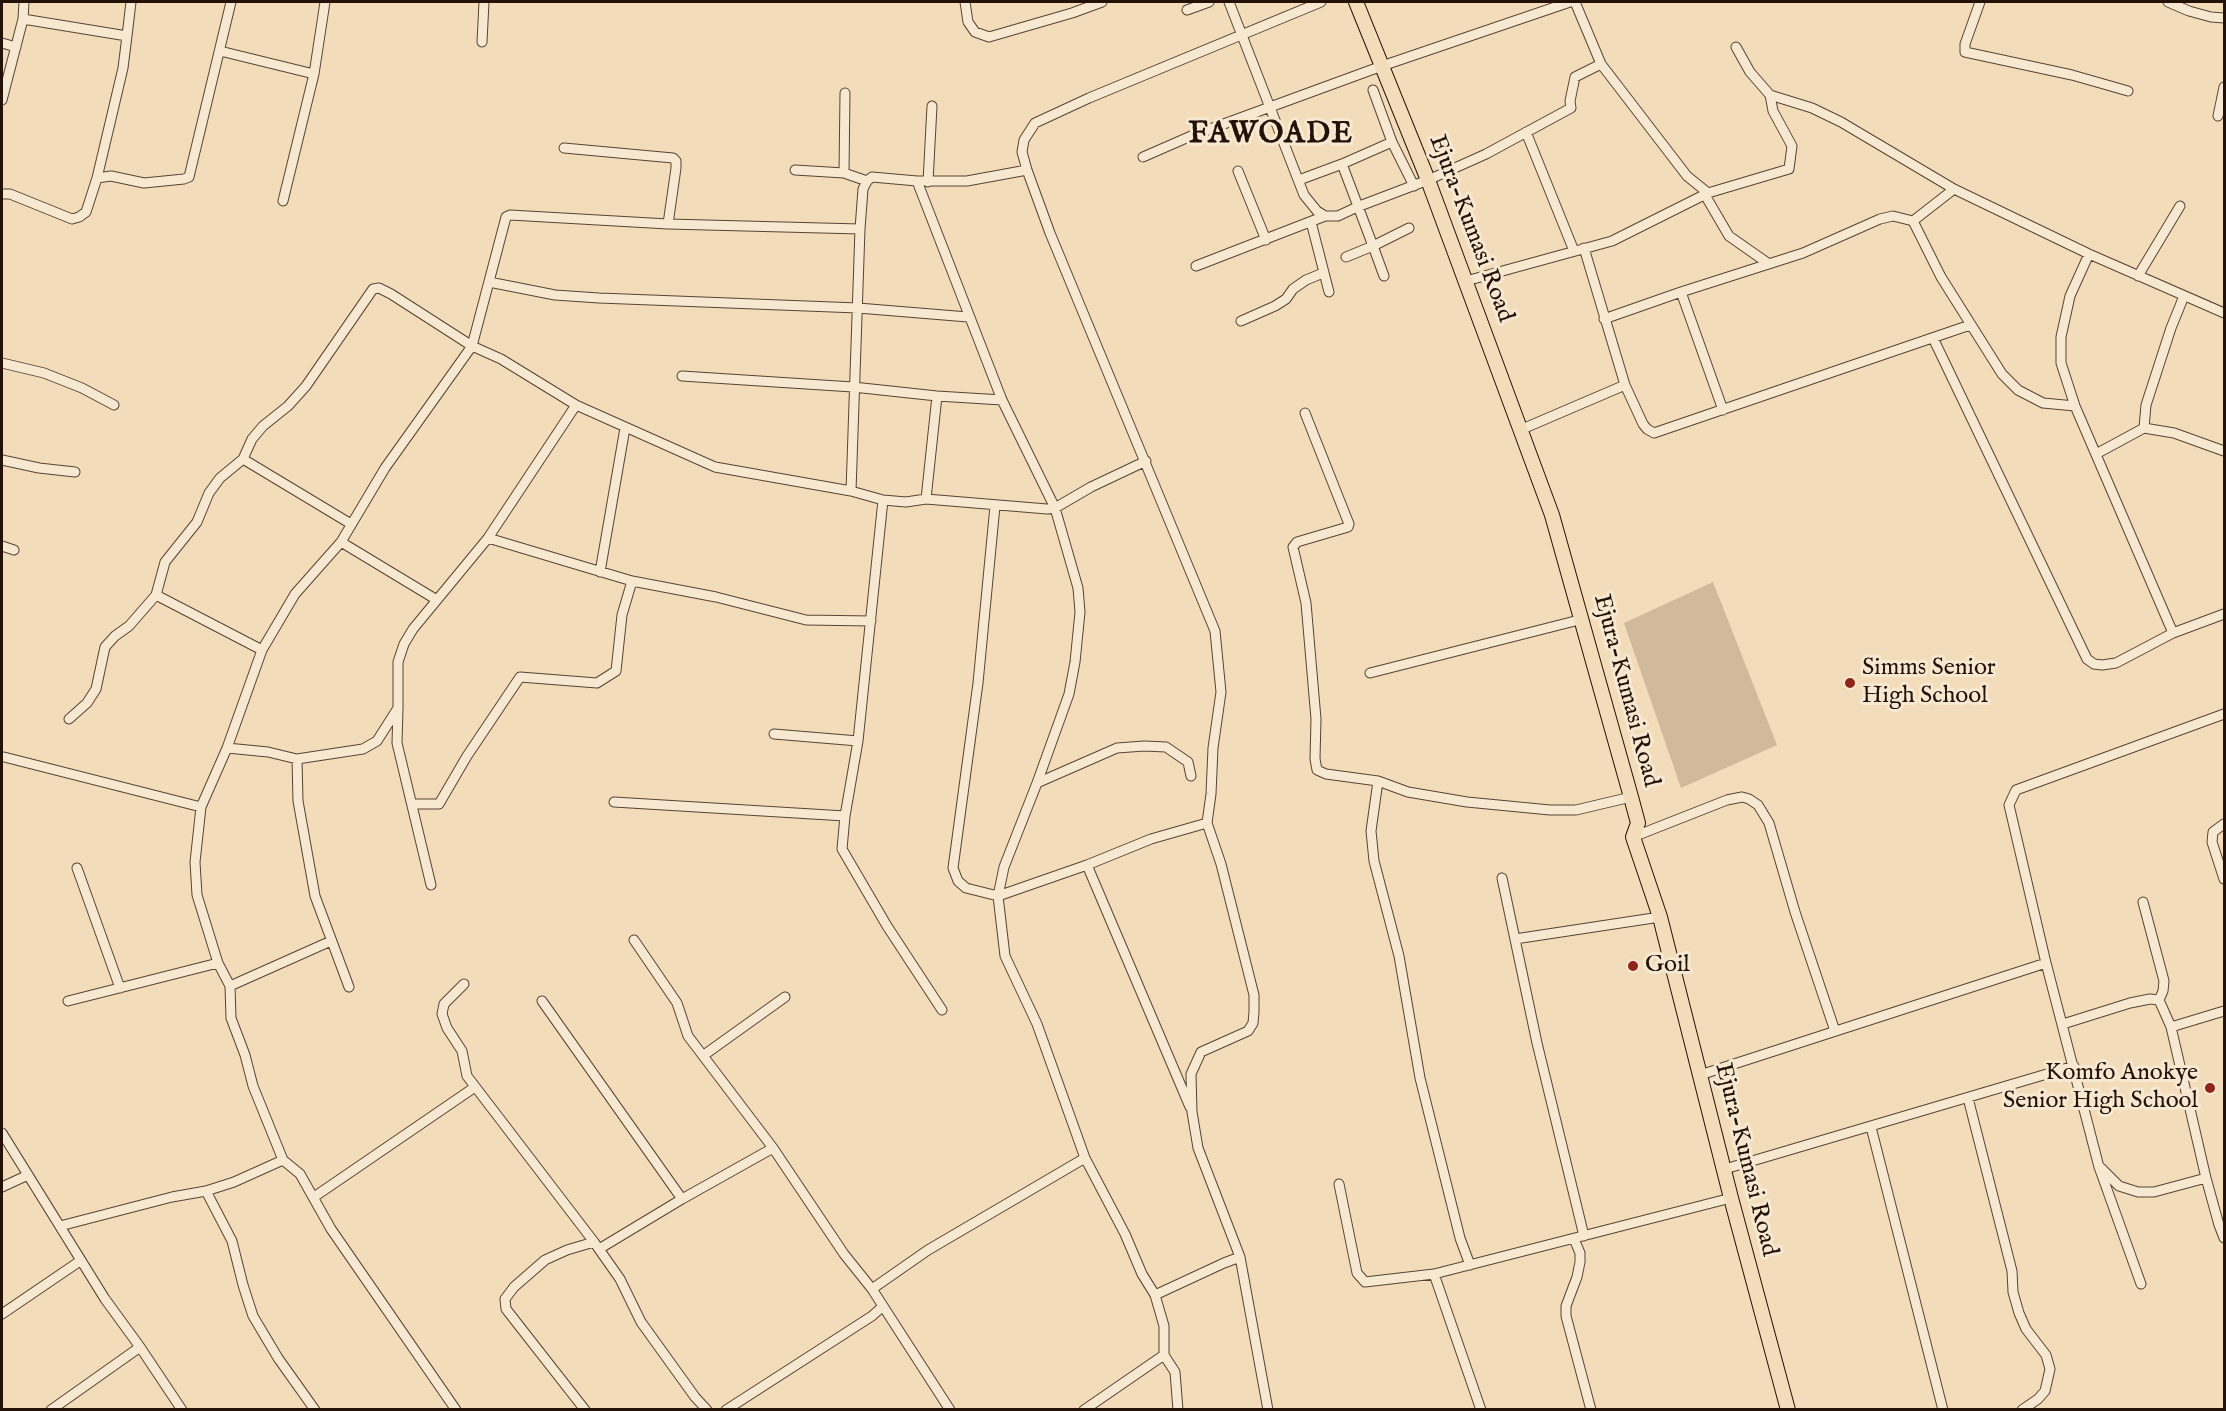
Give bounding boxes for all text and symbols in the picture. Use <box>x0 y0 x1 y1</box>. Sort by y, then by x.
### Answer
district label: FAWOADE <box>1188 118 1354 154</box>
street label: Ejura-Kumasi Road <box>1421 131 1519 327</box>
street label: Ejura-Kumasi Road <box>1585 592 1665 790</box>
place label: Simms Senior High School <box>1862 655 1996 711</box>
marker: Simms Senior High School <box>1843 676 1857 690</box>
place label: Goil <box>1645 952 1690 980</box>
marker: Goil <box>1626 959 1640 973</box>
street label: Ejura-Kumasi Road <box>1707 1060 1783 1260</box>
place label: Komfo Anokye Senior High School <box>2003 1060 2198 1116</box>
marker: Komfo Anokye Senior High School <box>2203 1081 2217 1095</box>

